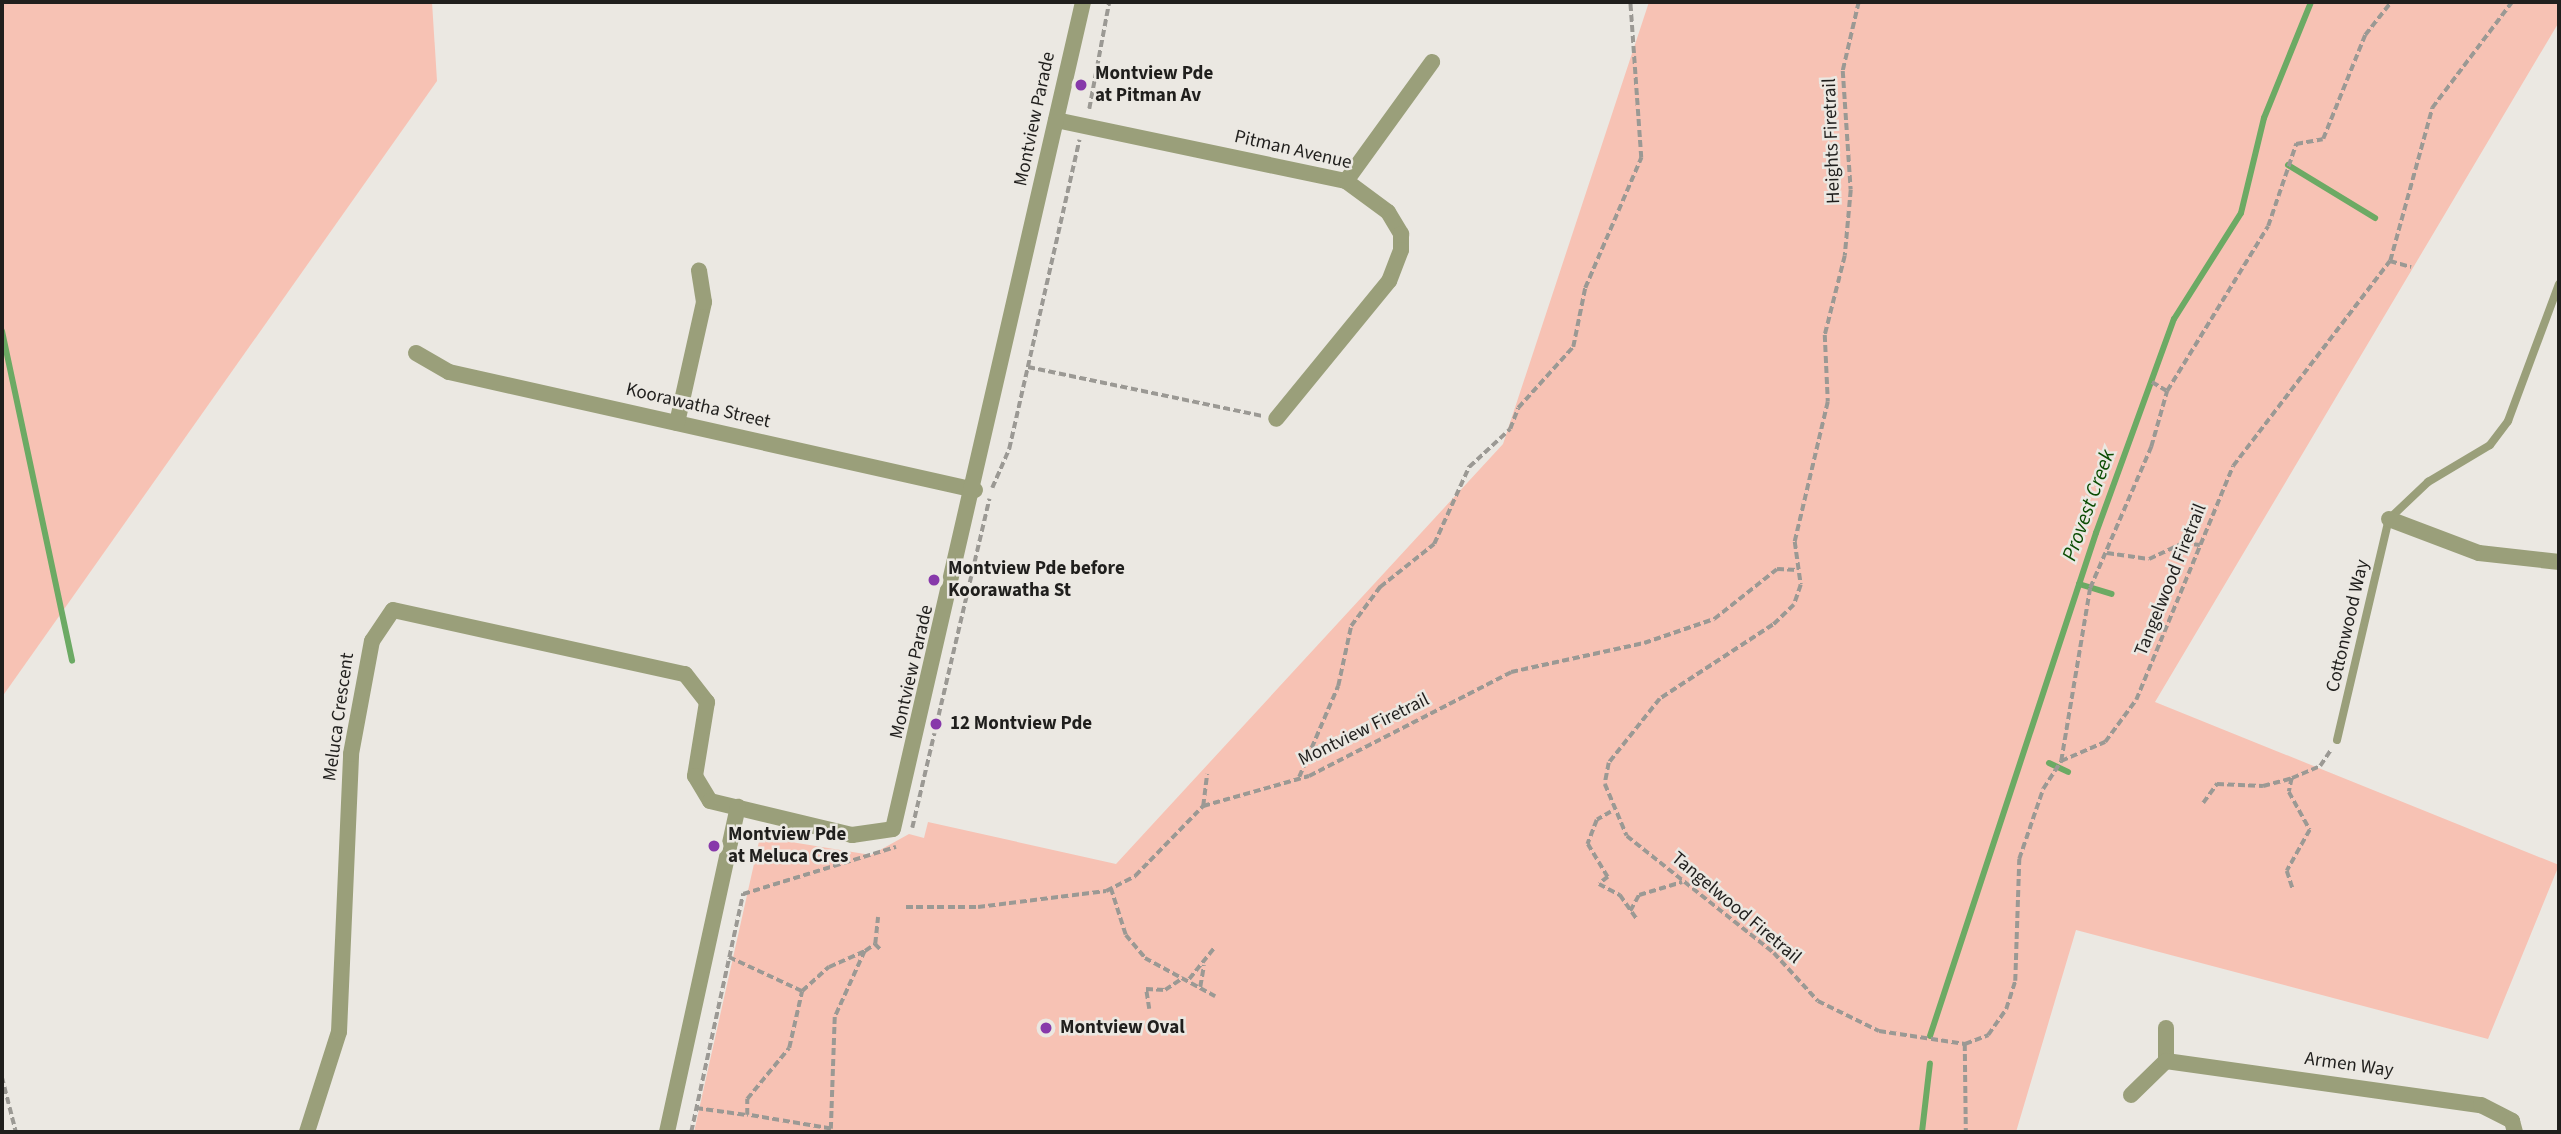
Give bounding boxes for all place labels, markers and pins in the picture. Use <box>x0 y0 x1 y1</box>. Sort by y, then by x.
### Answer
place label: Montview Pde at Pitman Av <box>1095 63 1213 107</box>
marker: Montview Pde at Pitman Av <box>1073 77 1089 93</box>
place label: Montview Pde before Koorawatha St <box>948 558 1125 602</box>
marker: Montview Pde before Koorawatha St <box>926 572 942 588</box>
place label: 12 Montview Pde <box>950 713 1092 735</box>
marker: 12 Montview Pde <box>928 716 944 732</box>
place label: Montview Pde at Meluca Cres <box>728 824 848 868</box>
marker: Montview Pde at Meluca Cres <box>706 838 722 854</box>
place label: Montview Oval <box>1060 1017 1185 1039</box>
marker: Montview Oval <box>1038 1020 1054 1036</box>

